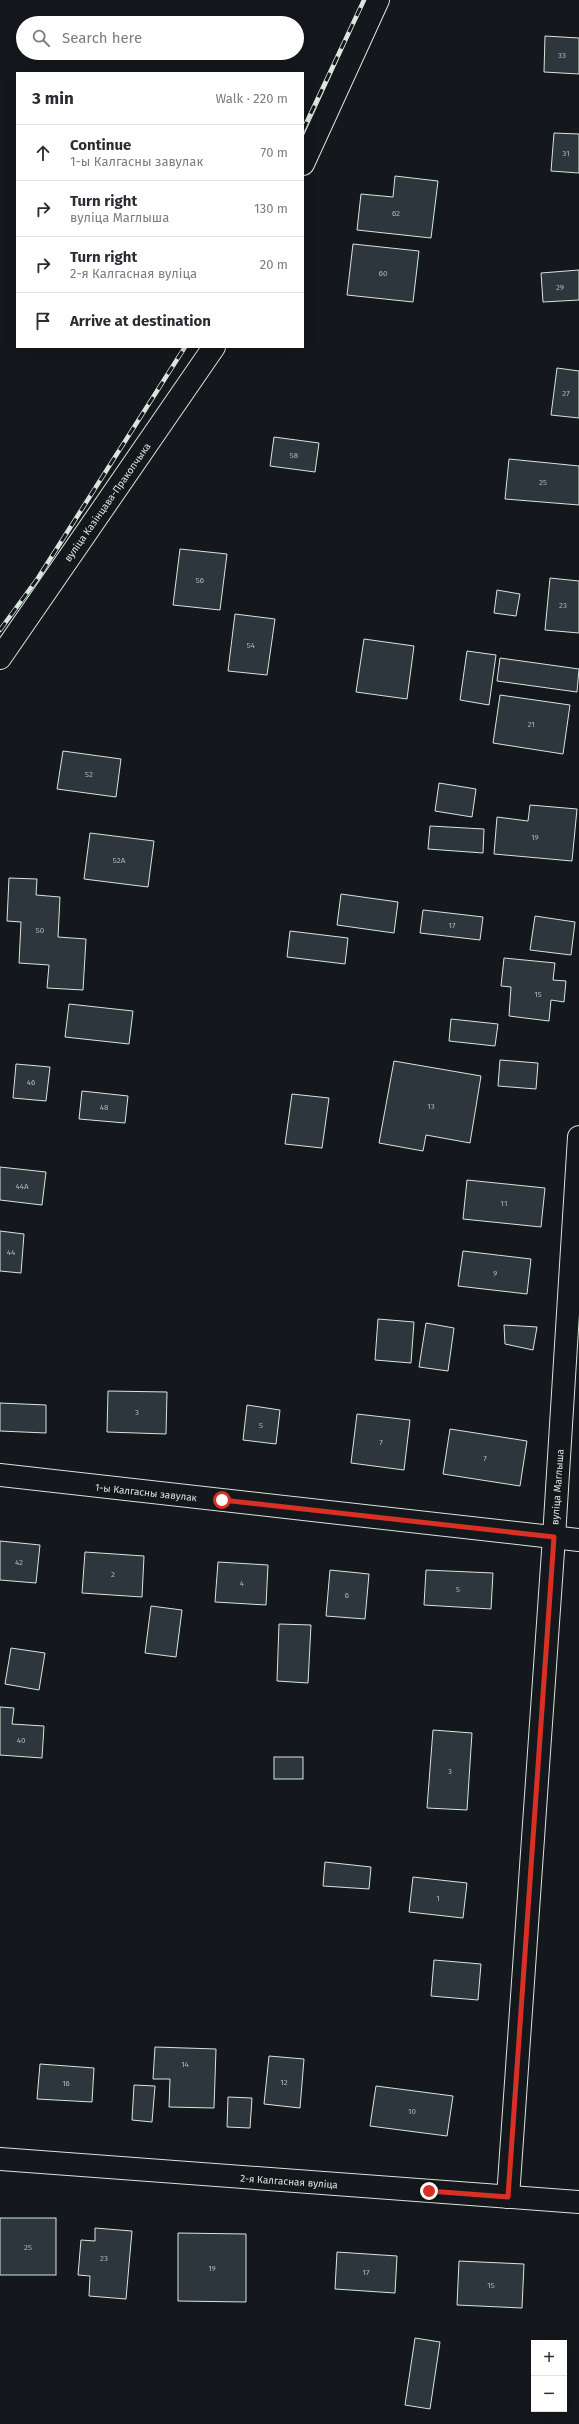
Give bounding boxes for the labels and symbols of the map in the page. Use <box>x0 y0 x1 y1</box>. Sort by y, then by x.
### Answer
house number: 33 <box>558 51 566 60</box>
house number: 31 <box>562 149 570 158</box>
house number: 62 <box>392 209 400 218</box>
house number: 60 <box>379 269 388 278</box>
house number: 29 <box>556 283 564 292</box>
house number: 27 <box>562 389 570 398</box>
street label: вуліца Казінцава-Пракопчыка <box>61 440 154 564</box>
house number: 58 <box>290 451 299 460</box>
house number: 25 <box>539 478 547 487</box>
house number: 56 <box>196 576 204 585</box>
house number: 23 <box>559 601 567 610</box>
house number: 54 <box>247 641 256 650</box>
house number: 21 <box>527 720 535 729</box>
house number: 52 <box>85 770 93 779</box>
house number: 19 <box>531 833 539 842</box>
house number: 52А <box>113 856 126 865</box>
house number: 17 <box>448 921 456 930</box>
house number: 50 <box>36 926 45 935</box>
house number: 15 <box>534 990 542 999</box>
house number: 46 <box>27 1078 35 1087</box>
house number: 13 <box>427 1102 435 1111</box>
house number: 48 <box>100 1103 109 1112</box>
house number: 44А <box>15 1182 29 1191</box>
house number: 11 <box>501 1199 507 1208</box>
house number: 44 <box>7 1248 16 1257</box>
house number: 9 <box>493 1269 497 1278</box>
house number: 3 <box>135 1408 139 1417</box>
house number: 5 <box>259 1421 263 1430</box>
house number: 7 <box>379 1438 383 1447</box>
street label: вуліца Маглыша <box>548 1449 567 1526</box>
house number: 7 <box>483 1454 487 1463</box>
street label: 1-ы Калгасны завулак <box>94 1482 198 1504</box>
route start <box>213 1491 231 1509</box>
house number: 42 <box>15 1558 23 1567</box>
house number: 2 <box>111 1570 115 1579</box>
house number: 4 <box>240 1579 245 1588</box>
house number: 5 <box>456 1585 460 1594</box>
house number: 6 <box>345 1591 349 1600</box>
house number: 40 <box>17 1736 26 1745</box>
house number: 3 <box>448 1767 452 1776</box>
house number: 1 <box>436 1894 440 1903</box>
house number: 14 <box>181 2060 190 2069</box>
house number: 12 <box>280 2078 288 2087</box>
house number: 16 <box>62 2079 70 2088</box>
house number: 10 <box>408 2107 416 2116</box>
street label: 2-я Калгасная вуліца <box>240 2172 338 2191</box>
route end <box>420 2182 438 2200</box>
house number: 25 <box>24 2243 32 2252</box>
house number: 23 <box>100 2254 108 2263</box>
house number: 19 <box>208 2264 216 2273</box>
house number: 17 <box>362 2268 370 2277</box>
house number: 15 <box>487 2281 495 2290</box>

